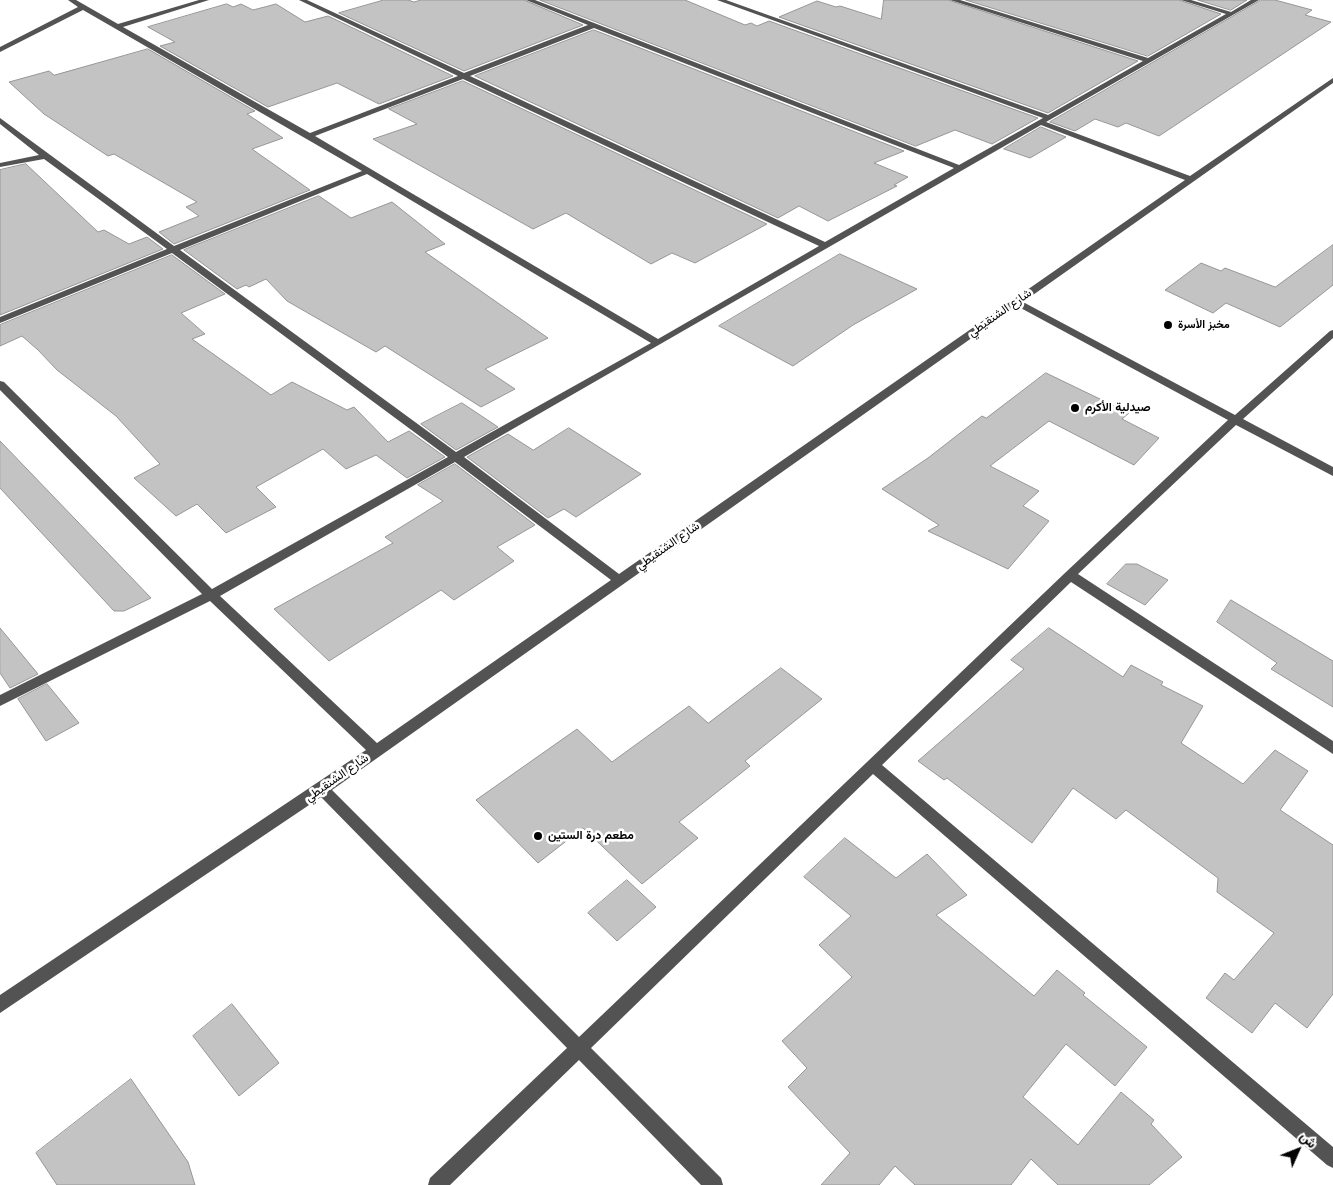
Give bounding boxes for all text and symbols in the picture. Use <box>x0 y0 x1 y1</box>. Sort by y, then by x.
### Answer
street label: شارع الشنقيطي <box>966 286 1034 340</box>
place label: مخبز الأسرة <box>1178 318 1230 332</box>
marker: مخبز الأسرة <box>1162 319 1174 331</box>
place label: صيدلية الأكرم <box>1085 401 1151 415</box>
marker: صيدلية الأكرم <box>1069 402 1081 414</box>
street label: شارع الشنقيطي <box>634 519 702 573</box>
street label: شارع الشنقيطي <box>303 751 371 805</box>
place label: مطعم درة الستين <box>548 829 634 843</box>
marker: مطعم درة الستين <box>532 830 544 842</box>
north arrow <box>1273 1125 1323 1175</box>
text: ش <box>1297 1128 1320 1151</box>

